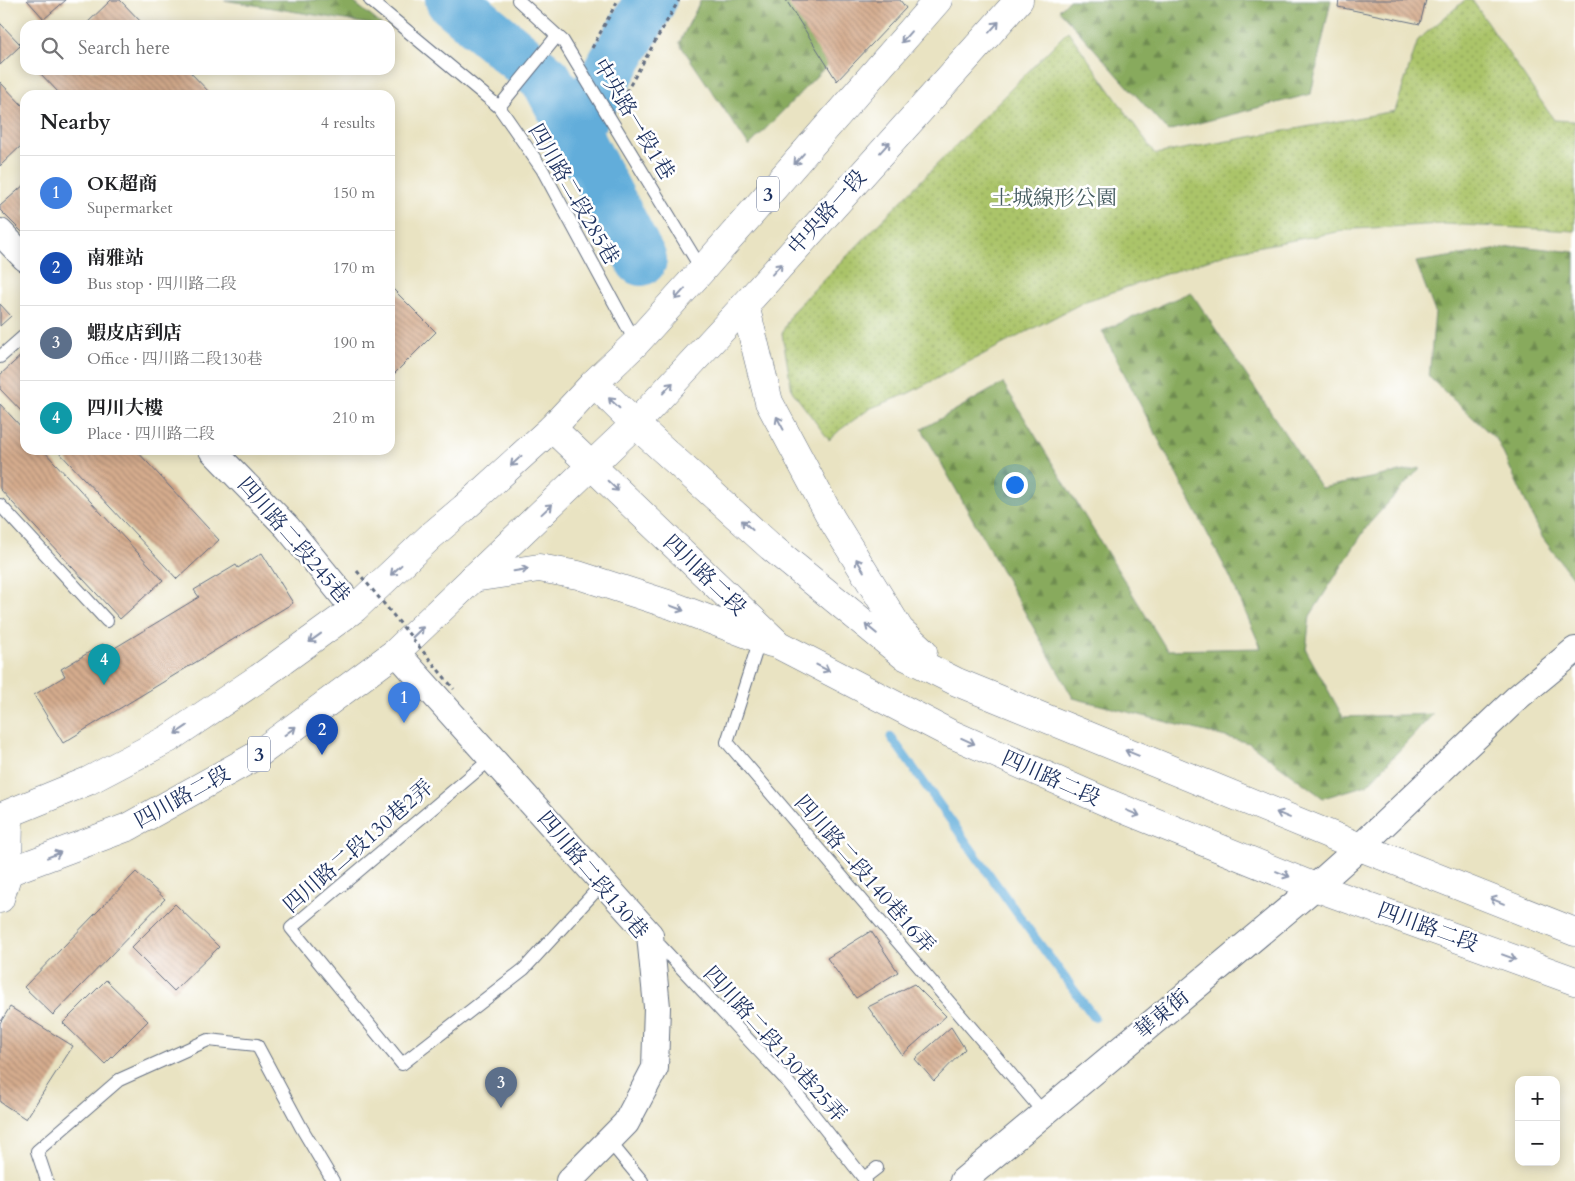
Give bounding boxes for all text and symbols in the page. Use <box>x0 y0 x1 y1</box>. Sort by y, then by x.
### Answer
search box <box>20 20 395 75</box>
one-way arrow <box>988 20 1000 33</box>
one-way arrow <box>900 30 912 43</box>
icon: search <box>38 34 66 62</box>
text: Search here <box>78 35 170 61</box>
street label: 中央路一段1巷 <box>586 53 681 185</box>
text: Nearby <box>40 108 111 137</box>
text: 4 results <box>321 112 375 134</box>
street label: 四川路二段285巷 <box>521 118 626 270</box>
one-way arrow <box>879 141 891 154</box>
one-way arrow <box>793 153 805 166</box>
street label: 中央路一段 <box>781 164 873 261</box>
text: OK超商 <box>87 171 157 197</box>
road number: 3 <box>757 176 779 212</box>
text: 1 <box>52 182 60 204</box>
text: 150 m <box>333 182 375 204</box>
park label: 土城線形公園 <box>991 184 1117 213</box>
text: Supermarket <box>87 197 173 219</box>
text: 南雅站 <box>87 245 144 271</box>
text: 2 <box>52 257 60 279</box>
text: 170 m <box>333 257 375 279</box>
one-way arrow <box>771 262 783 275</box>
text: Bus stop · 四川路二段 <box>87 273 237 295</box>
one-way arrow <box>674 288 686 301</box>
text: 蝦皮店到店 <box>87 320 182 346</box>
text: 3 <box>52 332 60 354</box>
text: 190 m <box>333 332 375 354</box>
text: Office · 四川路二段130巷 <box>87 348 262 370</box>
one-way arrow <box>663 382 674 395</box>
text: 四川大樓 <box>87 395 163 421</box>
one-way arrow <box>608 397 621 409</box>
text: 4 <box>52 407 60 429</box>
text: 210 m <box>333 407 375 429</box>
one-way arrow <box>775 416 785 431</box>
text: Place · 四川路二段 <box>87 423 215 445</box>
one-way arrow <box>510 455 523 467</box>
street label: 四川路二段245巷 <box>231 471 356 610</box>
your location <box>1002 472 1028 498</box>
one-way arrow <box>606 480 619 492</box>
one-way arrow <box>540 503 553 515</box>
one-way arrow <box>740 519 753 531</box>
street label: 四川路二段 <box>657 528 752 622</box>
one-way arrow <box>854 558 865 572</box>
one-way arrow <box>389 564 402 576</box>
one-way arrow <box>513 565 529 575</box>
one-way arrow <box>670 604 685 613</box>
one-way arrow <box>865 624 878 635</box>
one-way arrow <box>411 626 424 638</box>
one-way arrow <box>308 633 322 643</box>
pin: 4 <box>88 644 120 685</box>
one-way arrow <box>815 664 830 673</box>
pin: 1 <box>388 682 420 723</box>
pin: 2 <box>306 714 338 755</box>
one-way arrow <box>174 725 188 736</box>
one-way arrow <box>282 726 296 736</box>
road number: 3 <box>248 736 270 772</box>
one-way arrow <box>960 737 975 747</box>
street label: 四川路二段 <box>997 744 1105 813</box>
one-way arrow <box>1125 748 1140 757</box>
street label: 四川路二段 <box>129 759 235 836</box>
street label: 四川路二段130巷2弄 <box>277 773 440 920</box>
street label: 四川路二段140巷16弄 <box>788 789 941 960</box>
street label: 四川路二段130巷 <box>531 805 655 945</box>
one-way arrow <box>1125 809 1140 818</box>
one-way arrow <box>1276 810 1291 819</box>
one-way arrow <box>46 850 61 859</box>
one-way arrow <box>1275 870 1290 879</box>
street label: 四川路二段 <box>1374 896 1482 959</box>
one-way arrow <box>1490 896 1505 905</box>
one-way arrow <box>1500 953 1516 962</box>
street label: 四川路二段130巷25弄 <box>697 960 853 1129</box>
street label: 華東街 <box>1129 983 1196 1046</box>
pin: 3 <box>485 1067 517 1108</box>
map controls <box>1515 1076 1560 1166</box>
button: + <box>1515 1076 1560 1121</box>
button: − <box>1515 1121 1560 1166</box>

